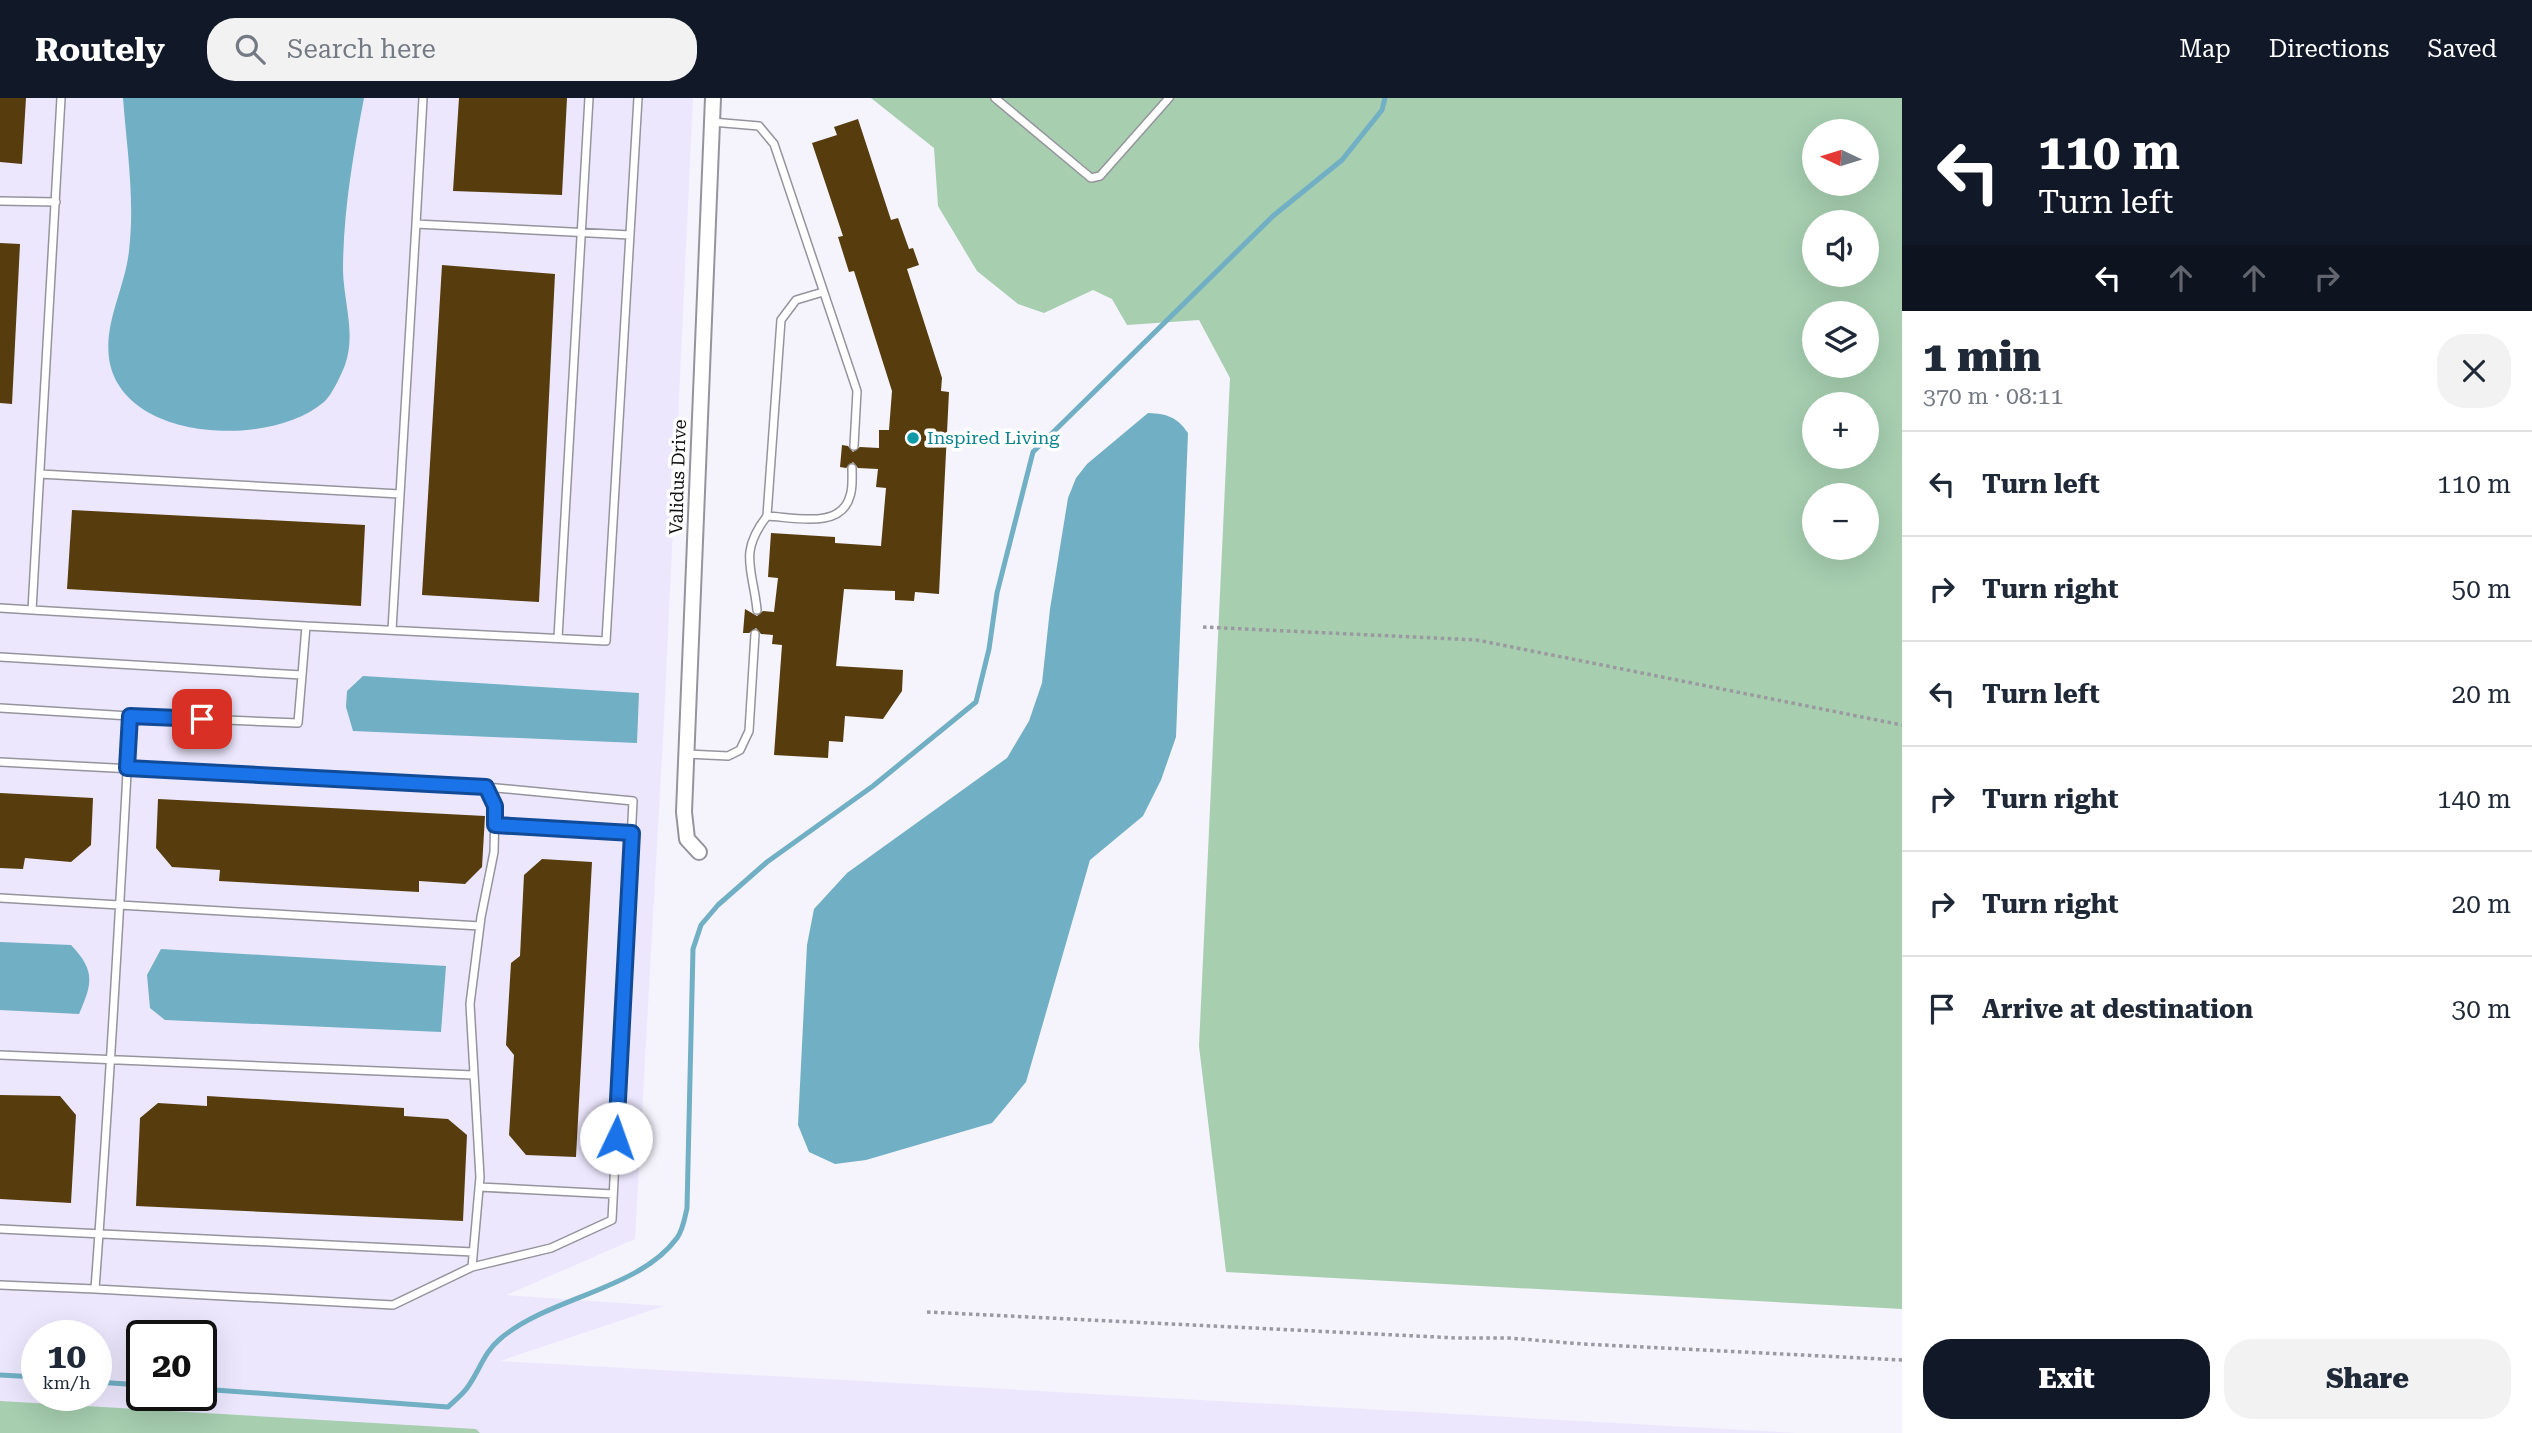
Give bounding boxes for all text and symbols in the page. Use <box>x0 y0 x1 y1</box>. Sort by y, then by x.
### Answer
search box <box>207 18 697 81</box>
text: Routely <box>35 30 165 69</box>
icon: search <box>231 30 269 68</box>
text: Search here <box>287 34 436 64</box>
text: Map <box>2179 35 2231 63</box>
text: Directions <box>2269 35 2389 63</box>
text: Saved <box>2427 35 2497 63</box>
north arrow <box>1802 119 1880 196</box>
map controls <box>1802 119 1879 560</box>
text: 110 m <box>2038 124 2180 181</box>
icon: left <box>1923 126 2014 217</box>
text: Turn left <box>2038 183 2173 221</box>
button: sound <box>1802 210 1879 287</box>
icon: left <box>2089 259 2127 297</box>
icon: ahead <box>2162 259 2200 297</box>
icon: ahead <box>2235 259 2273 297</box>
icon: right <box>2308 259 2346 297</box>
button: layers <box>1802 301 1879 378</box>
text: 1 min <box>1923 332 2041 381</box>
button: close <box>2437 334 2511 408</box>
text: 370 m · 08:11 <box>1923 383 2063 410</box>
button: + <box>1802 392 1879 469</box>
street label: Validus Drive <box>665 419 690 535</box>
place label: Inspired Living <box>927 427 1060 448</box>
marker: Inspired Living <box>905 430 921 446</box>
icon: left <box>1923 465 1961 503</box>
text: Turn left <box>1982 469 2100 499</box>
text: 110 m <box>2437 469 2511 499</box>
button: − <box>1802 483 1879 560</box>
icon: right <box>1923 570 1961 608</box>
text: Turn right <box>1982 574 2118 604</box>
text: 50 m <box>2452 574 2511 604</box>
icon: left <box>1923 675 1961 713</box>
text: Turn left <box>1982 679 2100 709</box>
text: 20 m <box>2452 679 2511 709</box>
pin <box>172 689 232 749</box>
icon: arrive <box>183 700 221 738</box>
icon: right <box>1923 780 1961 818</box>
text: Turn right <box>1982 784 2118 814</box>
text: 140 m <box>2437 784 2511 814</box>
icon: right <box>1923 885 1961 923</box>
text: Turn right <box>1982 889 2118 919</box>
text: 20 m <box>2452 889 2511 919</box>
icon: arrive <box>1923 990 1961 1028</box>
text: Arrive at destination <box>1982 994 2253 1024</box>
text: 30 m <box>2452 994 2511 1024</box>
position arrow <box>579 1101 653 1175</box>
speed limit sign: 20 <box>126 1320 217 1411</box>
text: 10 <box>47 1336 86 1377</box>
button: Exit <box>1923 1339 2210 1419</box>
button: Share <box>2224 1339 2511 1419</box>
text: km/h <box>42 1372 91 1393</box>

